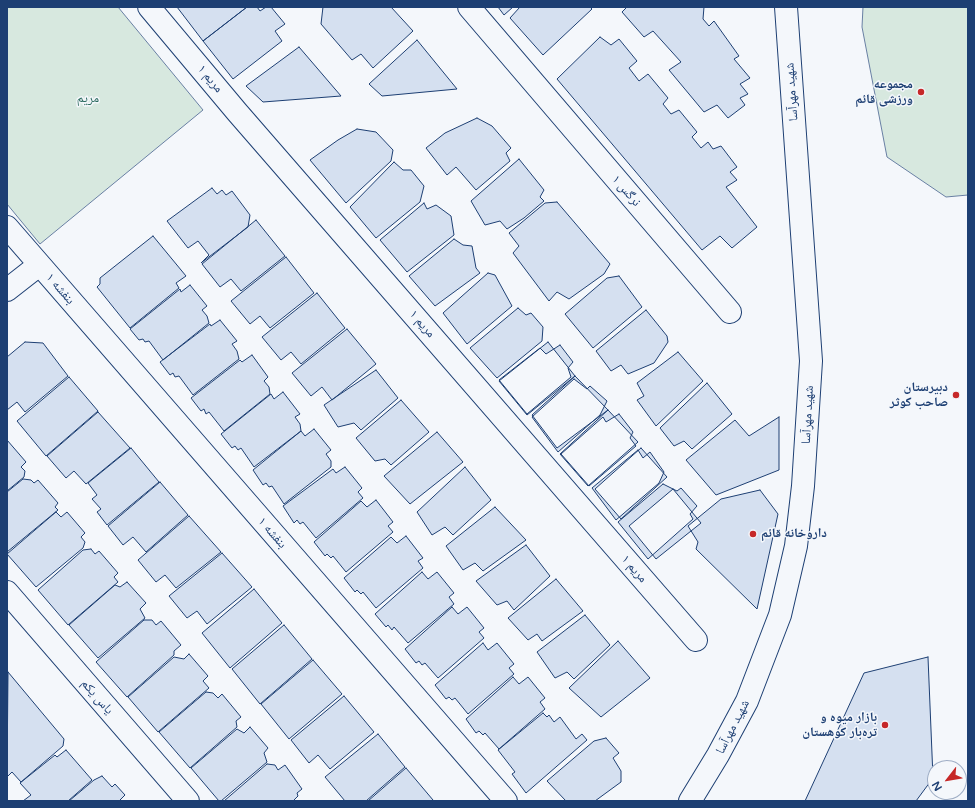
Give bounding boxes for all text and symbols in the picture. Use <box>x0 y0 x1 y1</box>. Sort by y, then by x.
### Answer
street label: مریم ۱ <box>194 62 226 96</box>
street label: شهید مهرآسا <box>782 62 802 122</box>
place label: مجموعه ورزشی قائم <box>855 77 913 108</box>
marker: مجموعه ورزشی قائم <box>916 87 926 97</box>
park label: مریم <box>77 91 99 107</box>
street label: نرگس ۱ <box>608 172 644 210</box>
street label: بنفشه ۱ <box>42 270 78 308</box>
street label: مریم ۱ <box>406 307 438 341</box>
place label: دبيرستان صاحب كوثر <box>890 380 948 411</box>
street label: شهید مهرآسا <box>799 385 817 445</box>
marker: دبيرستان صاحب كوثر <box>951 390 961 400</box>
street label: بنفشه ۱ <box>254 514 290 552</box>
place label: داروخانه قائم <box>761 526 827 542</box>
marker: داروخانه قائم <box>748 529 758 539</box>
street label: مریم ۱ <box>618 552 650 586</box>
street label: یاس یکم <box>77 676 117 718</box>
street label: شهید مهرآسا <box>713 697 753 757</box>
place label: بازار میوه و تره‌بار کوهستان <box>802 710 877 741</box>
marker: بازار میوه و تره‌بار کوهستان <box>880 720 890 730</box>
north arrow <box>927 760 967 800</box>
text: N <box>929 779 945 793</box>

